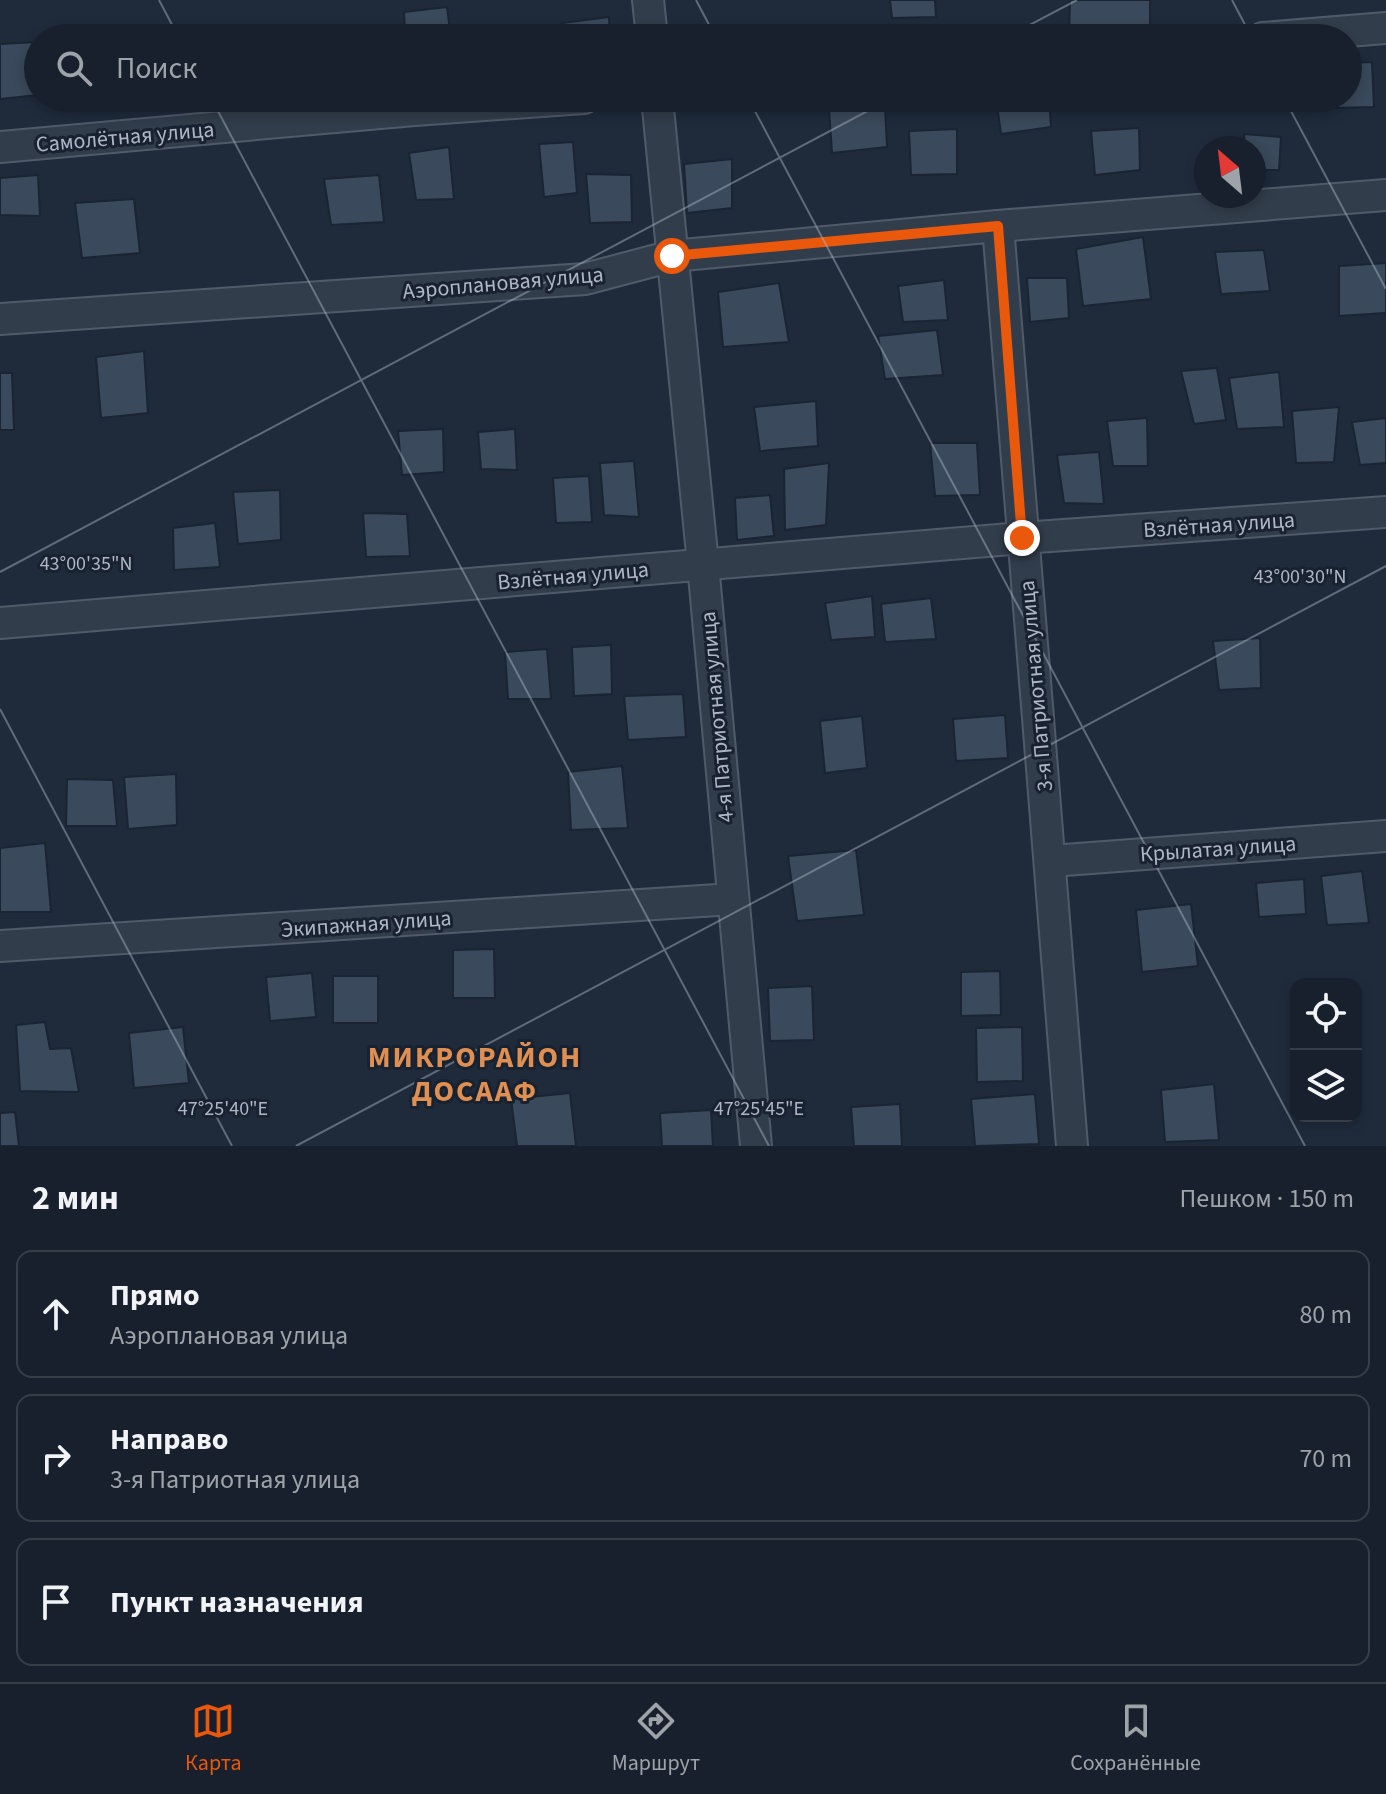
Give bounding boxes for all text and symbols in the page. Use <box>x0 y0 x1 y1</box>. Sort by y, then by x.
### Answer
search box <box>24 24 1362 112</box>
icon: search <box>52 46 96 90</box>
text: Поиск <box>116 47 197 90</box>
street label: Самолётная улица <box>35 113 216 161</box>
north arrow <box>1194 136 1266 208</box>
route start <box>654 238 690 274</box>
street label: Аэроплановая улица <box>401 258 605 308</box>
street label: Взлётная улица <box>1142 504 1296 546</box>
route end <box>1004 520 1040 556</box>
text: 43°00'35"N <box>40 550 132 578</box>
street label: Взлётная улица <box>496 553 650 599</box>
text: 43°00'30"N <box>1254 563 1346 591</box>
street label: 3-я Патриотная улица <box>1011 579 1061 793</box>
street label: 4-я Патриотная улица <box>692 610 742 824</box>
street label: Крылатая улица <box>1139 828 1297 870</box>
street label: Экипажная улица <box>280 902 453 946</box>
map controls <box>1290 978 1362 1122</box>
button: locate <box>1290 978 1362 1050</box>
district label: МИКРОРАЙОН ДОСААФ <box>368 1036 582 1113</box>
button: layers <box>1290 1050 1362 1122</box>
text: 47°25'40"E <box>178 1095 268 1123</box>
text: 47°25'45"E <box>714 1095 804 1123</box>
text: 2 мин <box>32 1174 119 1223</box>
text: Пешком · 150 m <box>1179 1180 1354 1217</box>
text: Прямо <box>110 1274 200 1317</box>
icon: ahead <box>34 1292 78 1336</box>
text: 80 m <box>1299 1296 1352 1333</box>
text: Аэроплановая улица <box>110 1317 348 1354</box>
text: Направо <box>110 1418 228 1461</box>
icon: right <box>34 1436 78 1480</box>
text: 70 m <box>1299 1440 1352 1477</box>
text: 3-я Патриотная улица <box>110 1461 360 1498</box>
icon: arrive <box>34 1580 78 1624</box>
text: Пункт назначения <box>110 1581 364 1624</box>
tab: Карта <box>185 1699 242 1779</box>
tab: Маршрут <box>612 1699 700 1779</box>
tab: Сохранённые <box>1070 1699 1201 1779</box>

